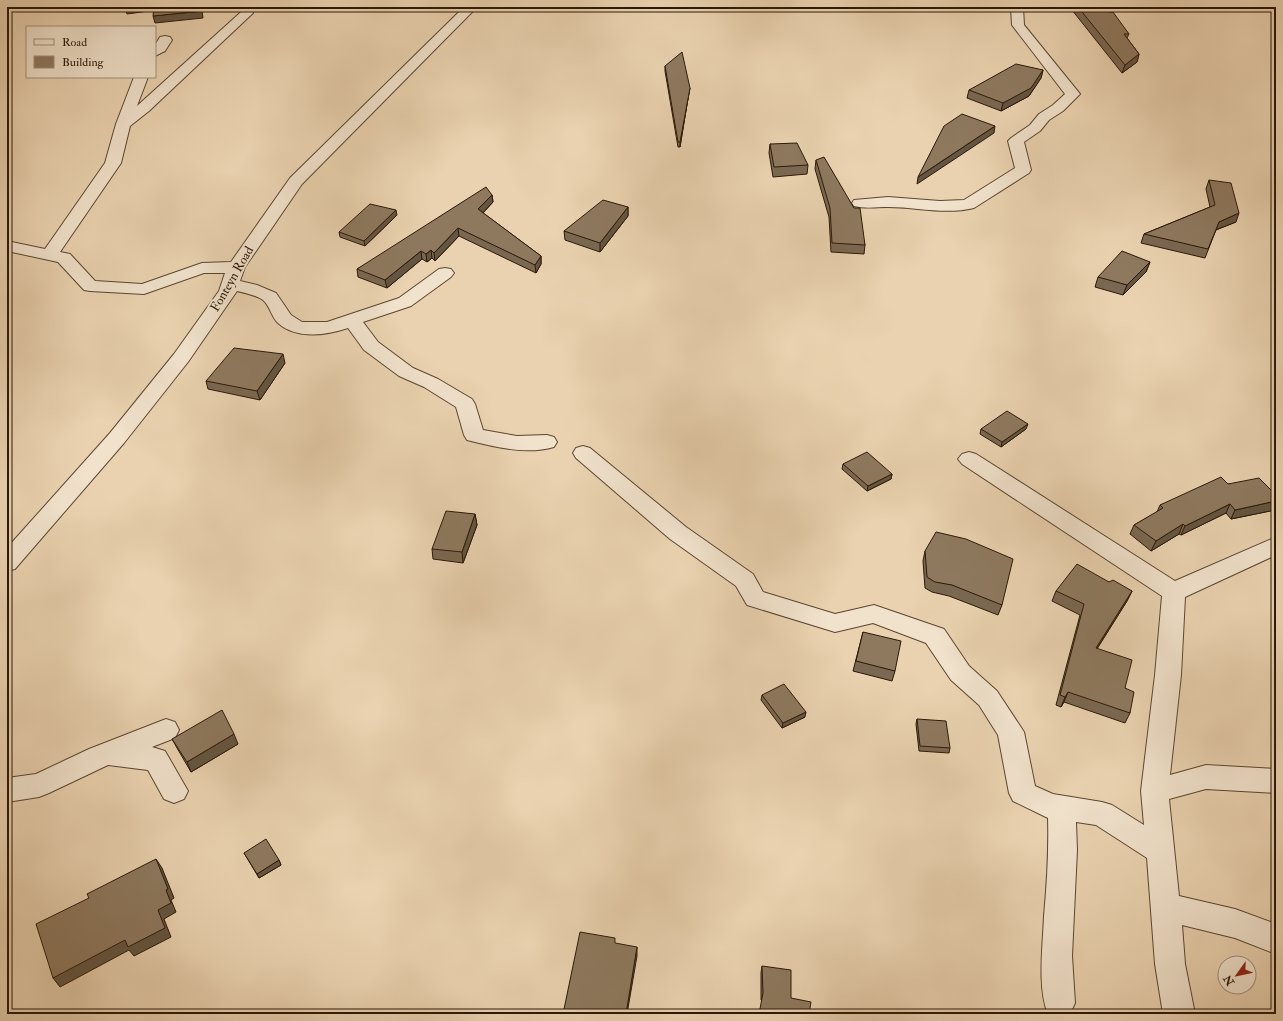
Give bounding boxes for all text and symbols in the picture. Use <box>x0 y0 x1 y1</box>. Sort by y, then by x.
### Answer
legend <box>26 26 156 78</box>
text: Road <box>62 35 87 50</box>
text: Building <box>62 55 105 70</box>
street label: Fonteyn Road <box>207 243 258 315</box>
north arrow <box>1217 955 1257 995</box>
text: N <box>1220 972 1238 989</box>

